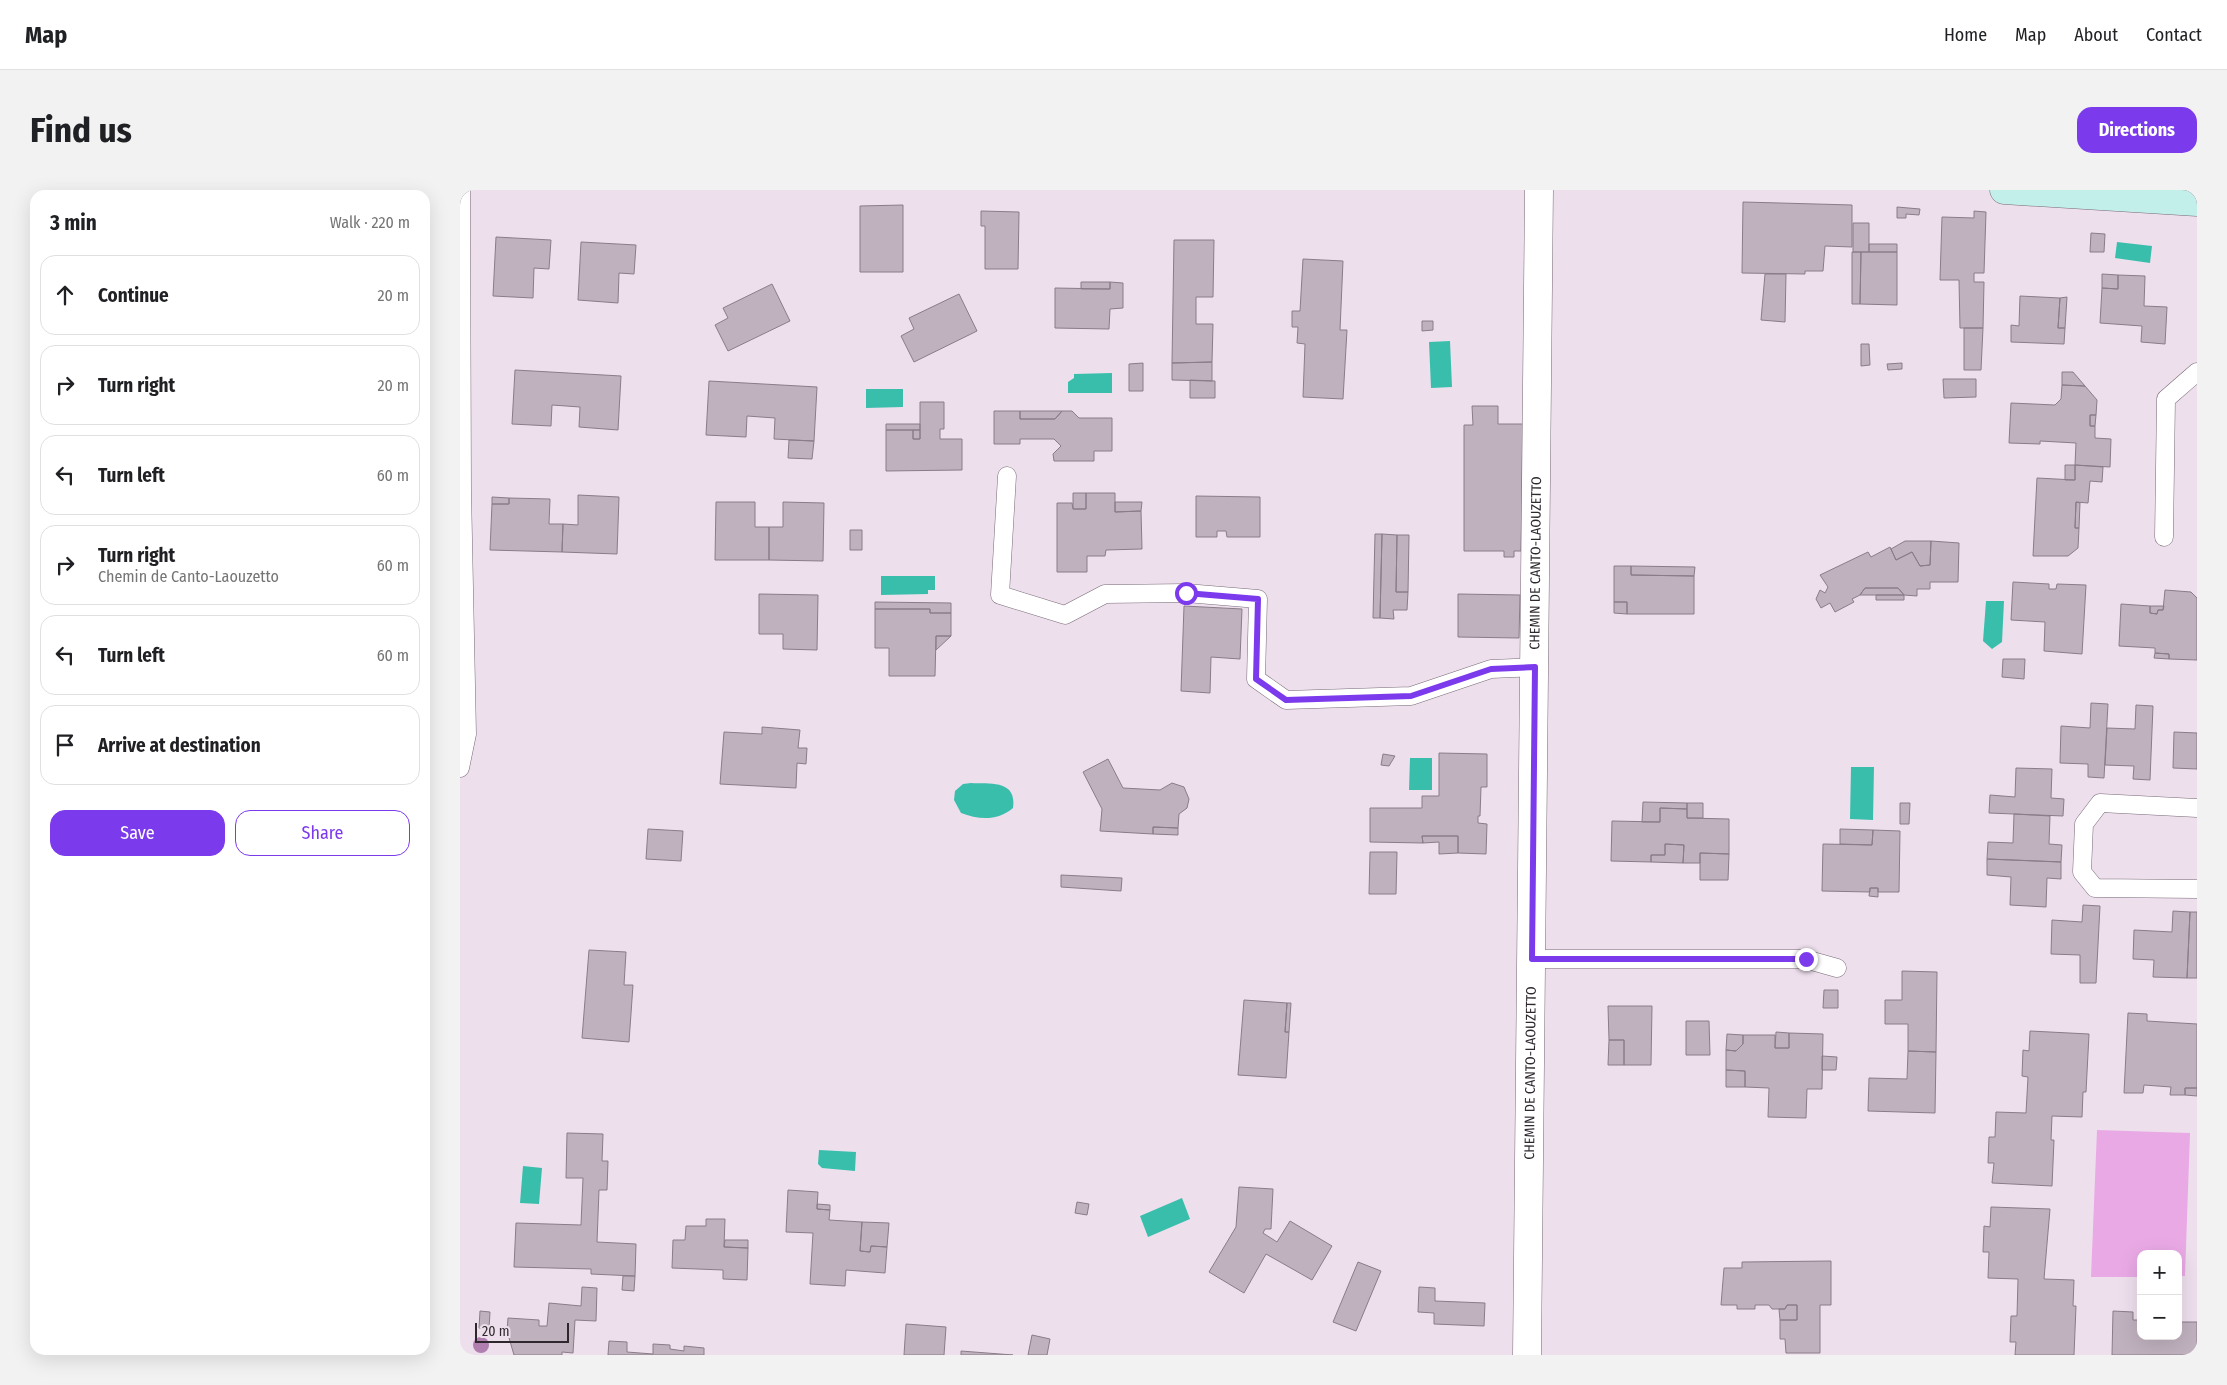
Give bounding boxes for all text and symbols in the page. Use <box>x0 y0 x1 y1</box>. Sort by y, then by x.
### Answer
text: Map <box>25 21 67 49</box>
text: Home <box>1944 24 1987 46</box>
text: Map <box>2015 24 2046 46</box>
text: About <box>2074 24 2118 46</box>
text: Contact <box>2146 24 2202 46</box>
button: Directions <box>2077 107 2197 153</box>
text: Find us <box>30 109 132 151</box>
text: 3 min <box>50 210 97 236</box>
text: Walk · 220 m <box>330 213 410 232</box>
icon: ahead <box>51 281 79 309</box>
text: Continue <box>98 284 169 307</box>
text: 20 m <box>378 286 409 305</box>
icon: right <box>51 371 79 399</box>
text: Turn right <box>98 374 175 397</box>
text: 20 m <box>378 376 409 395</box>
icon: left <box>51 461 79 489</box>
text: Turn left <box>98 464 165 487</box>
text: 60 m <box>377 466 409 485</box>
street label: CHEMIN DE CANTO-LAOUZETTO <box>1526 476 1545 650</box>
text: Turn right <box>98 544 175 567</box>
icon: right <box>51 551 79 579</box>
text: 60 m <box>377 556 409 575</box>
text: Chemin de Canto-Laouzetto <box>98 567 279 586</box>
route start <box>1175 582 1198 605</box>
icon: left <box>51 641 79 669</box>
text: Turn left <box>98 644 165 667</box>
text: 60 m <box>377 646 409 665</box>
icon: arrive <box>51 731 79 759</box>
text: Arrive at destination <box>98 734 261 757</box>
button: Save <box>50 810 225 856</box>
button: Share <box>235 810 410 856</box>
route end <box>1795 948 1818 971</box>
street label: CHEMIN DE CANTO-LAOUZETTO <box>1521 986 1539 1160</box>
map controls <box>2137 1250 2182 1340</box>
button: + <box>2137 1250 2182 1295</box>
button: − <box>2137 1295 2182 1340</box>
scale bar <box>475 1320 569 1343</box>
text: 20 m <box>482 1323 510 1340</box>

